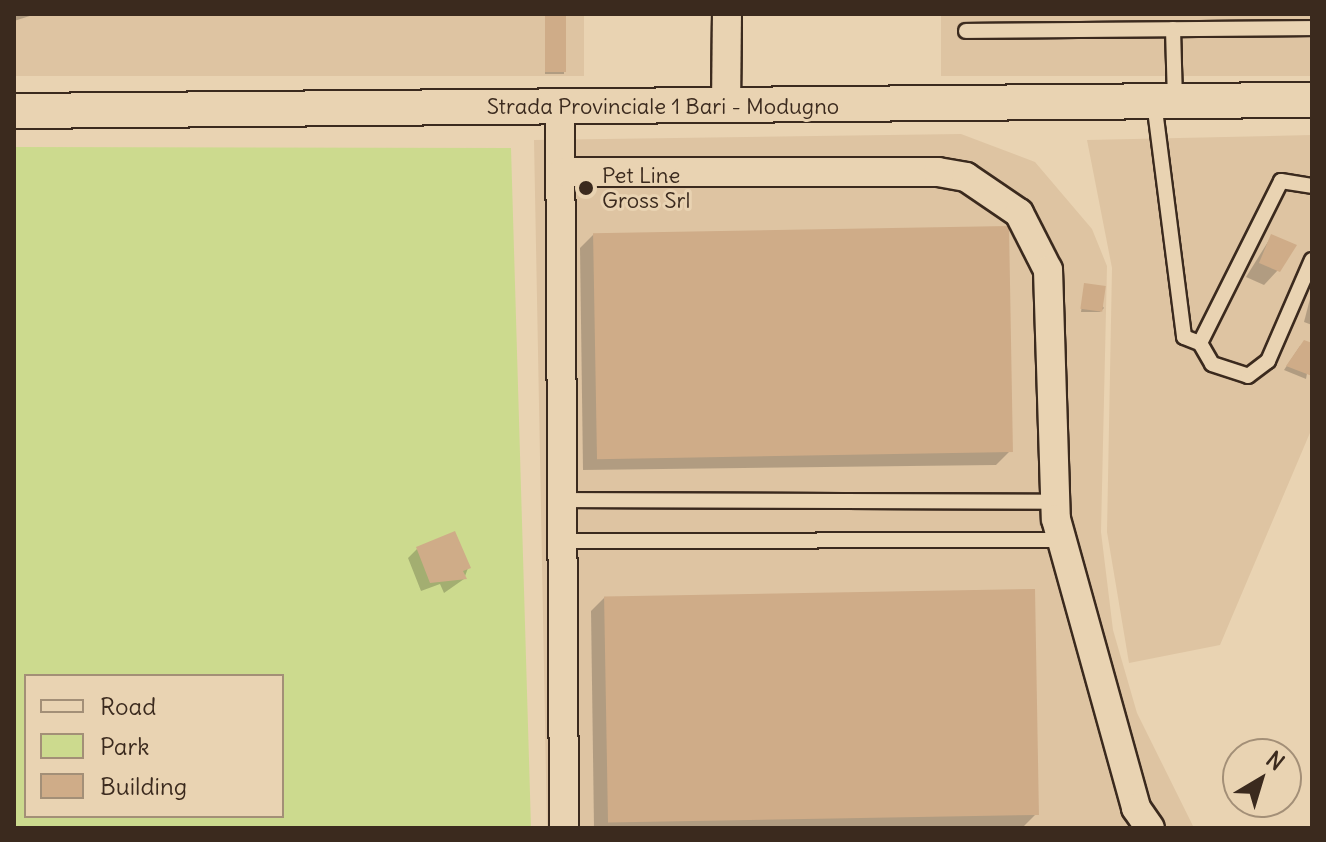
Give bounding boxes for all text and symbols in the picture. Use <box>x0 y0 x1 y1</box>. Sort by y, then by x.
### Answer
street label: Strada Provinciale 1 Bari - Modugno <box>487 94 839 120</box>
place label: Pet Line Gross Srl <box>602 162 690 214</box>
marker: Pet Line Gross Srl <box>577 179 595 197</box>
legend <box>24 674 284 818</box>
text: Road <box>100 691 156 721</box>
text: Park <box>100 731 150 761</box>
north arrow <box>1222 738 1302 818</box>
text: N <box>1261 745 1290 776</box>
text: Building <box>100 771 187 801</box>

